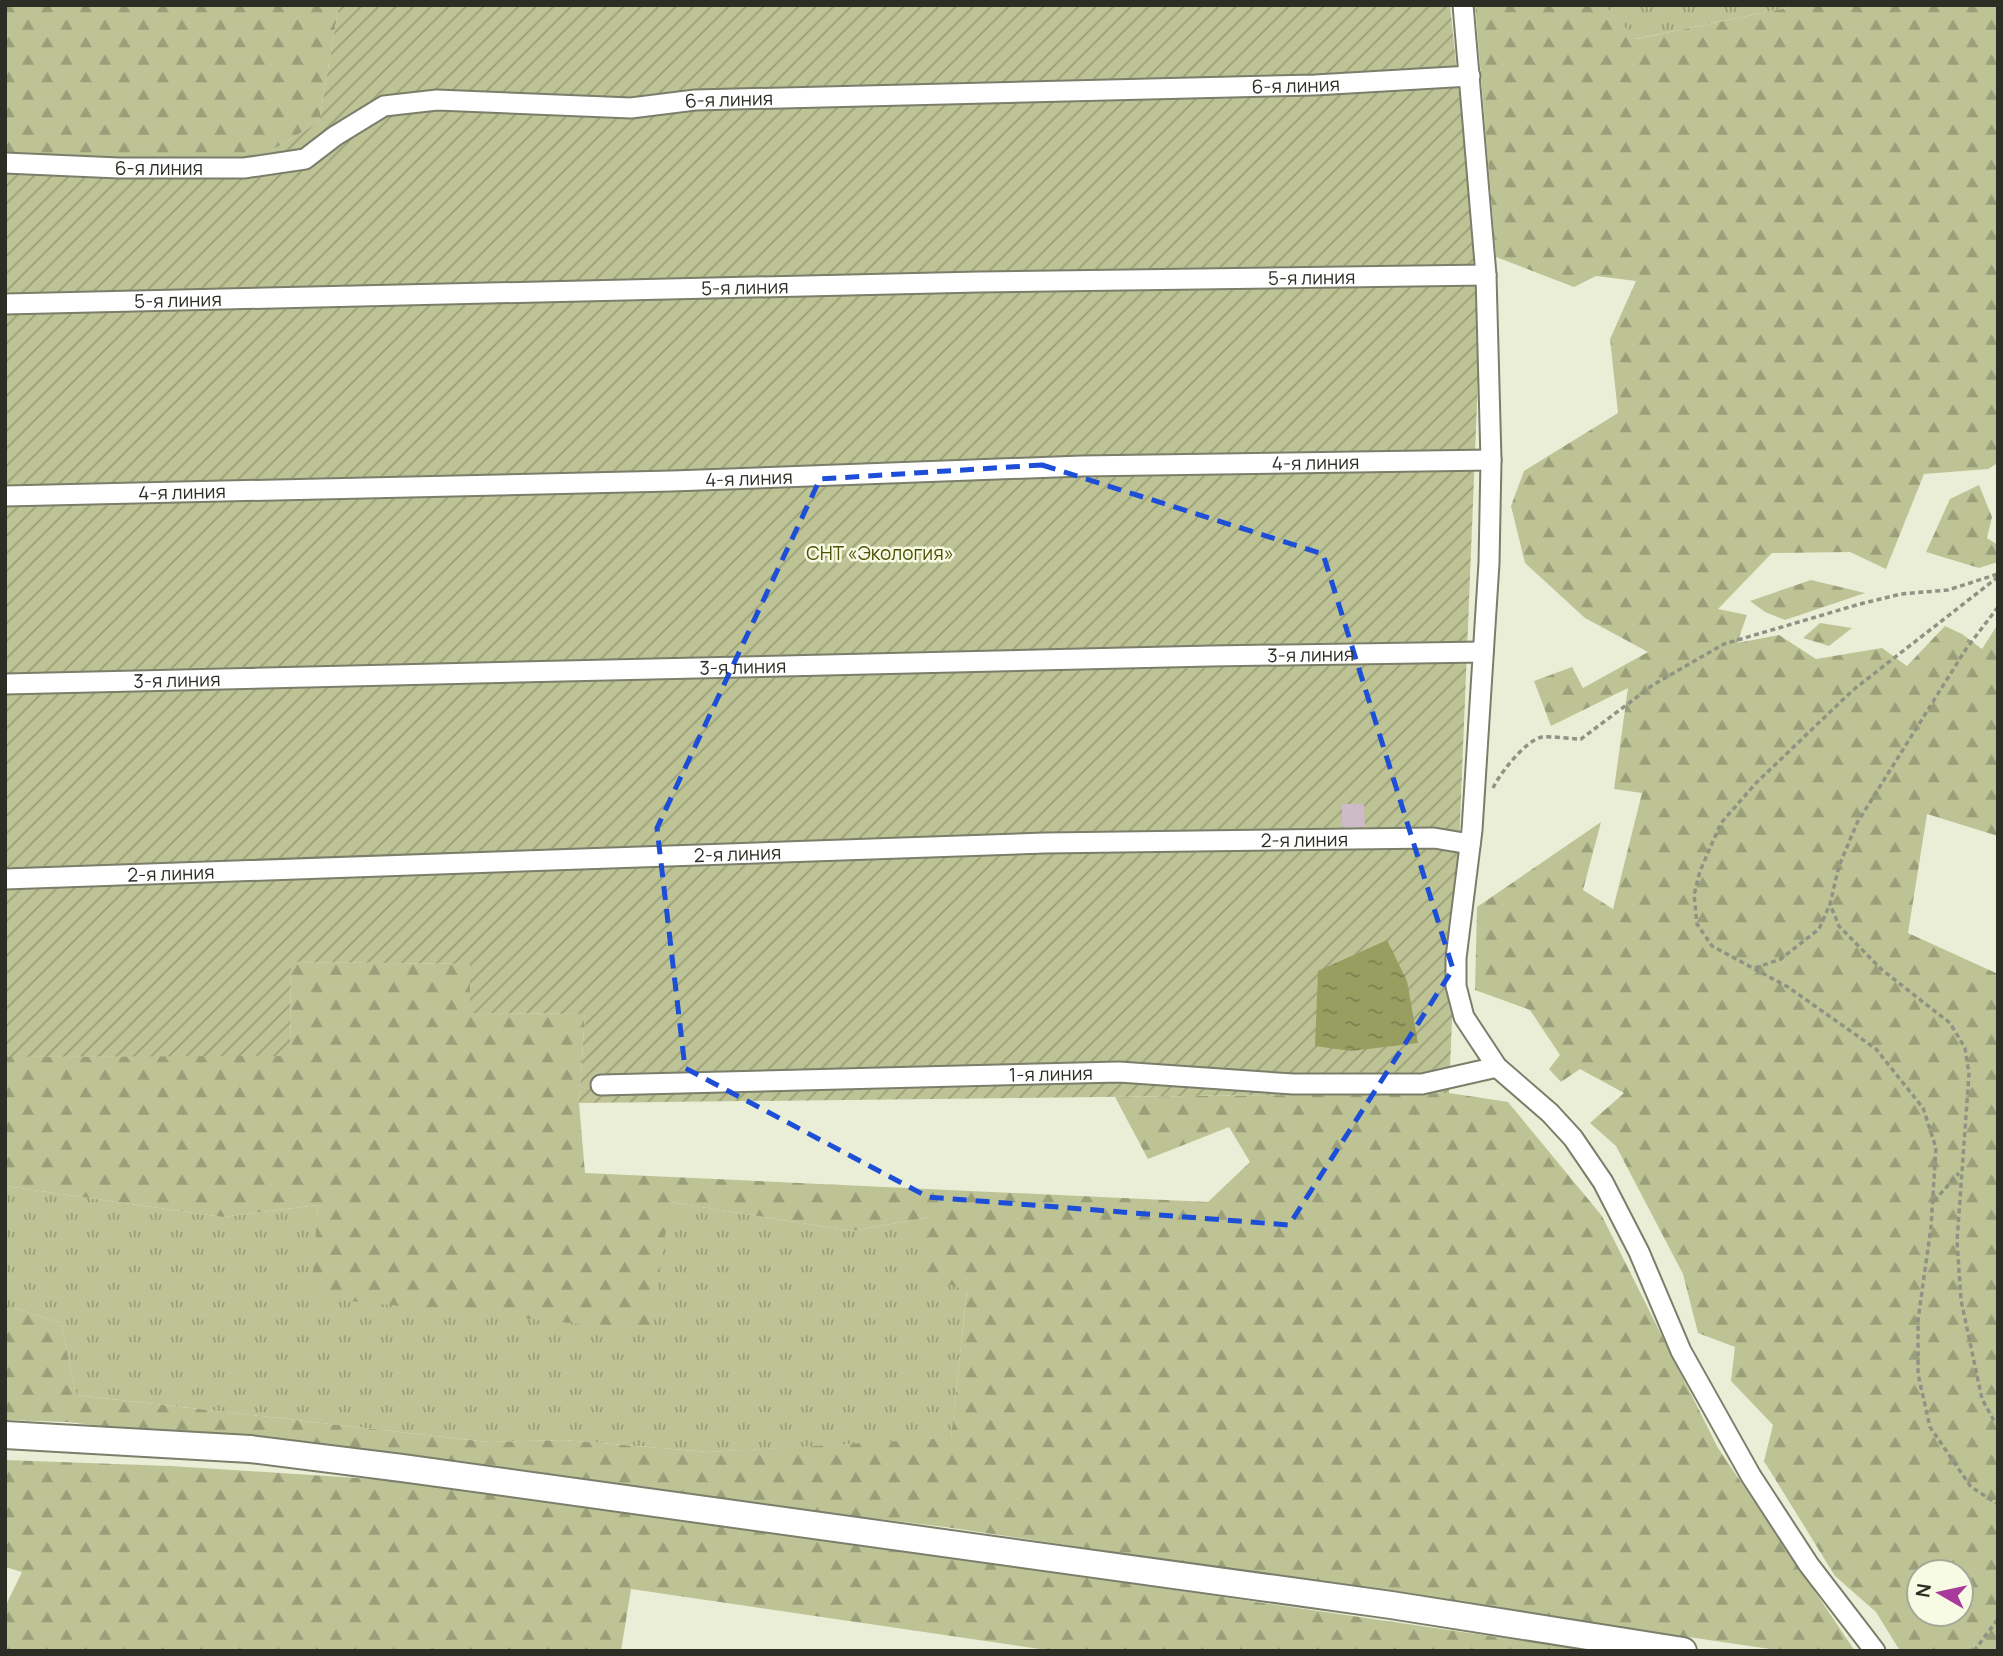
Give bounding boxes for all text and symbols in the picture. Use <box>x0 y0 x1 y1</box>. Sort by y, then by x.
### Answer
street label: 6-я линия <box>1251 71 1341 100</box>
street label: 6-я линия <box>683 85 773 114</box>
street label: 6-я линия <box>115 155 203 181</box>
street label: 5-я линия <box>1268 264 1356 291</box>
street label: 5-я линия <box>701 273 789 301</box>
street label: 5-я линия <box>134 286 222 314</box>
street label: 4-я линия <box>1271 449 1360 476</box>
street label: 4-я линия <box>704 464 793 493</box>
street label: 4-я линия <box>138 478 226 506</box>
park label: СНТ «Экология» <box>806 540 954 566</box>
street label: 3-я линия <box>1267 641 1354 668</box>
street label: 3-я линия <box>699 653 787 681</box>
street label: 3-я линия <box>133 666 221 694</box>
street label: 2-я линия <box>1260 826 1348 853</box>
street label: 2-я линия <box>693 839 782 868</box>
street label: 2-я линия <box>127 859 215 888</box>
street label: 1-я линия <box>1009 1060 1093 1088</box>
north arrow <box>1905 1558 1975 1628</box>
text: N <box>1909 1582 1937 1599</box>

